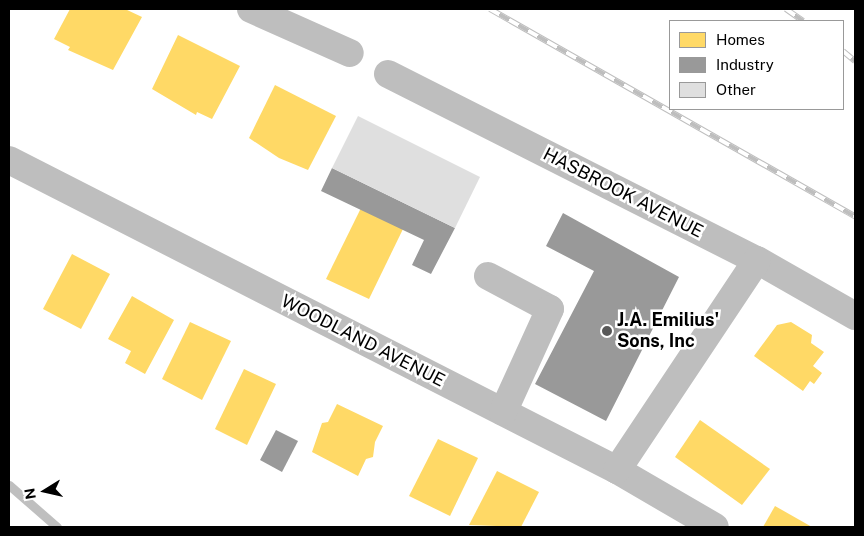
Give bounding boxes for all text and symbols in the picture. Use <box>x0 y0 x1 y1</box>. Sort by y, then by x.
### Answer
legend <box>669 20 844 110</box>
text: Homes <box>716 31 765 48</box>
text: Industry <box>716 56 774 73</box>
text: Other <box>716 81 756 98</box>
street label: HASBROOK AVENUE <box>539 143 707 243</box>
street label: WOODLAND AVENUE <box>277 290 449 392</box>
place label: J.A. Emilius' Sons, Inc <box>617 310 719 352</box>
marker: J.A. Emilius' Sons, Inc <box>601 325 613 337</box>
north arrow <box>20 466 70 516</box>
text: N <box>21 487 39 500</box>

